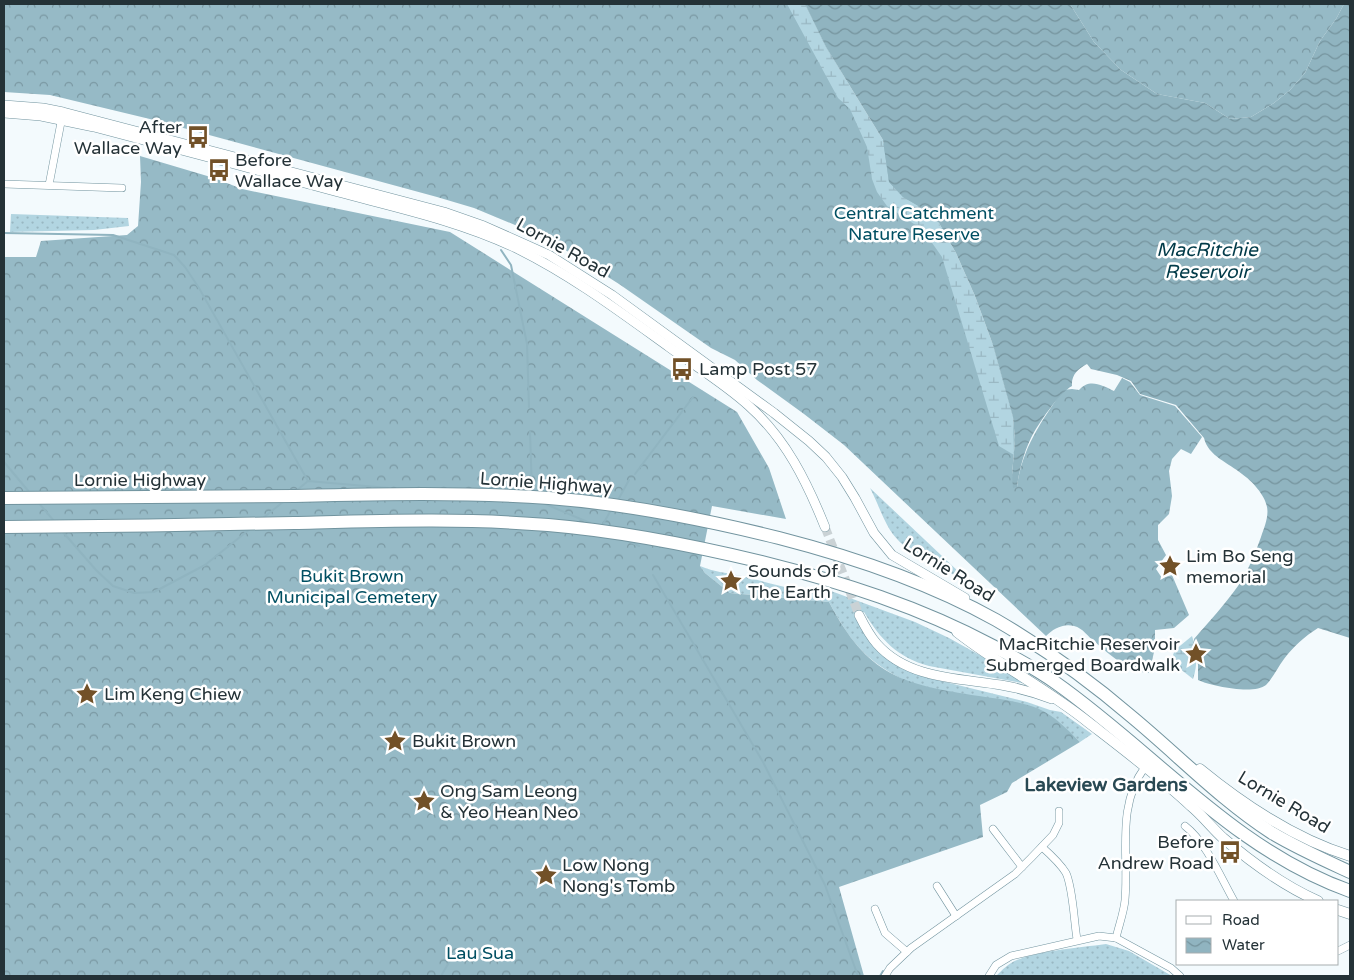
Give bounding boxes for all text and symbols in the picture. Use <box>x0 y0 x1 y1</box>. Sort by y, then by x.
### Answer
place label: After Wallace Way <box>74 116 182 159</box>
bus stop icon: After Wallace Way <box>185 124 211 150</box>
place label: Before Wallace Way <box>235 149 343 192</box>
bus stop icon: Before Wallace Way <box>206 157 232 183</box>
park label: Central Catchment Nature Reserve <box>834 202 994 245</box>
street label: Lornie Road <box>512 213 614 283</box>
water label: MacRitchie Reservoir <box>1156 239 1259 283</box>
bus stop icon: Lamp Post 57 <box>669 356 695 382</box>
place label: Lamp Post 57 <box>699 358 818 380</box>
street label: Lornie Highway <box>479 467 613 499</box>
street label: Lornie Highway <box>74 469 206 491</box>
street label: Lornie Road <box>899 533 999 607</box>
place label: Lim Bo Seng memorial <box>1186 545 1294 588</box>
place icon: Lim Bo Seng memorial <box>1157 553 1183 579</box>
place label: Sounds Of The Earth <box>748 560 838 603</box>
park label: Bukit Brown Municipal Cemetery <box>267 565 438 608</box>
place icon: Sounds Of The Earth <box>718 568 744 594</box>
place label: MacRitchie Reservoir Submerged Boardwalk <box>986 633 1180 676</box>
place icon: MacRitchie Reservoir Submerged Boardwalk <box>1183 641 1209 667</box>
place icon: Lim Keng Chiew <box>74 681 100 707</box>
place label: Lim Keng Chiew <box>104 683 242 705</box>
place icon: Bukit Brown <box>382 728 408 754</box>
place label: Bukit Brown <box>412 730 516 752</box>
street label: Lornie Road <box>1234 766 1334 838</box>
district label: Lakeview Gardens <box>1024 774 1188 796</box>
place label: Ong Sam Leong & Yeo Hean Neo <box>440 780 578 823</box>
place icon: Ong Sam Leong & Yeo Hean Neo <box>411 788 437 814</box>
place label: Before Andrew Road <box>1097 831 1214 874</box>
bus stop icon: Before Andrew Road <box>1217 839 1243 865</box>
place label: Low Nong Nong's Tomb <box>562 854 675 897</box>
place icon: Low Nong Nong's Tomb <box>533 862 559 888</box>
legend <box>1176 900 1339 965</box>
text: Road <box>1222 911 1260 929</box>
text: Water <box>1222 936 1265 954</box>
park label: Lau Sua <box>446 942 514 964</box>

